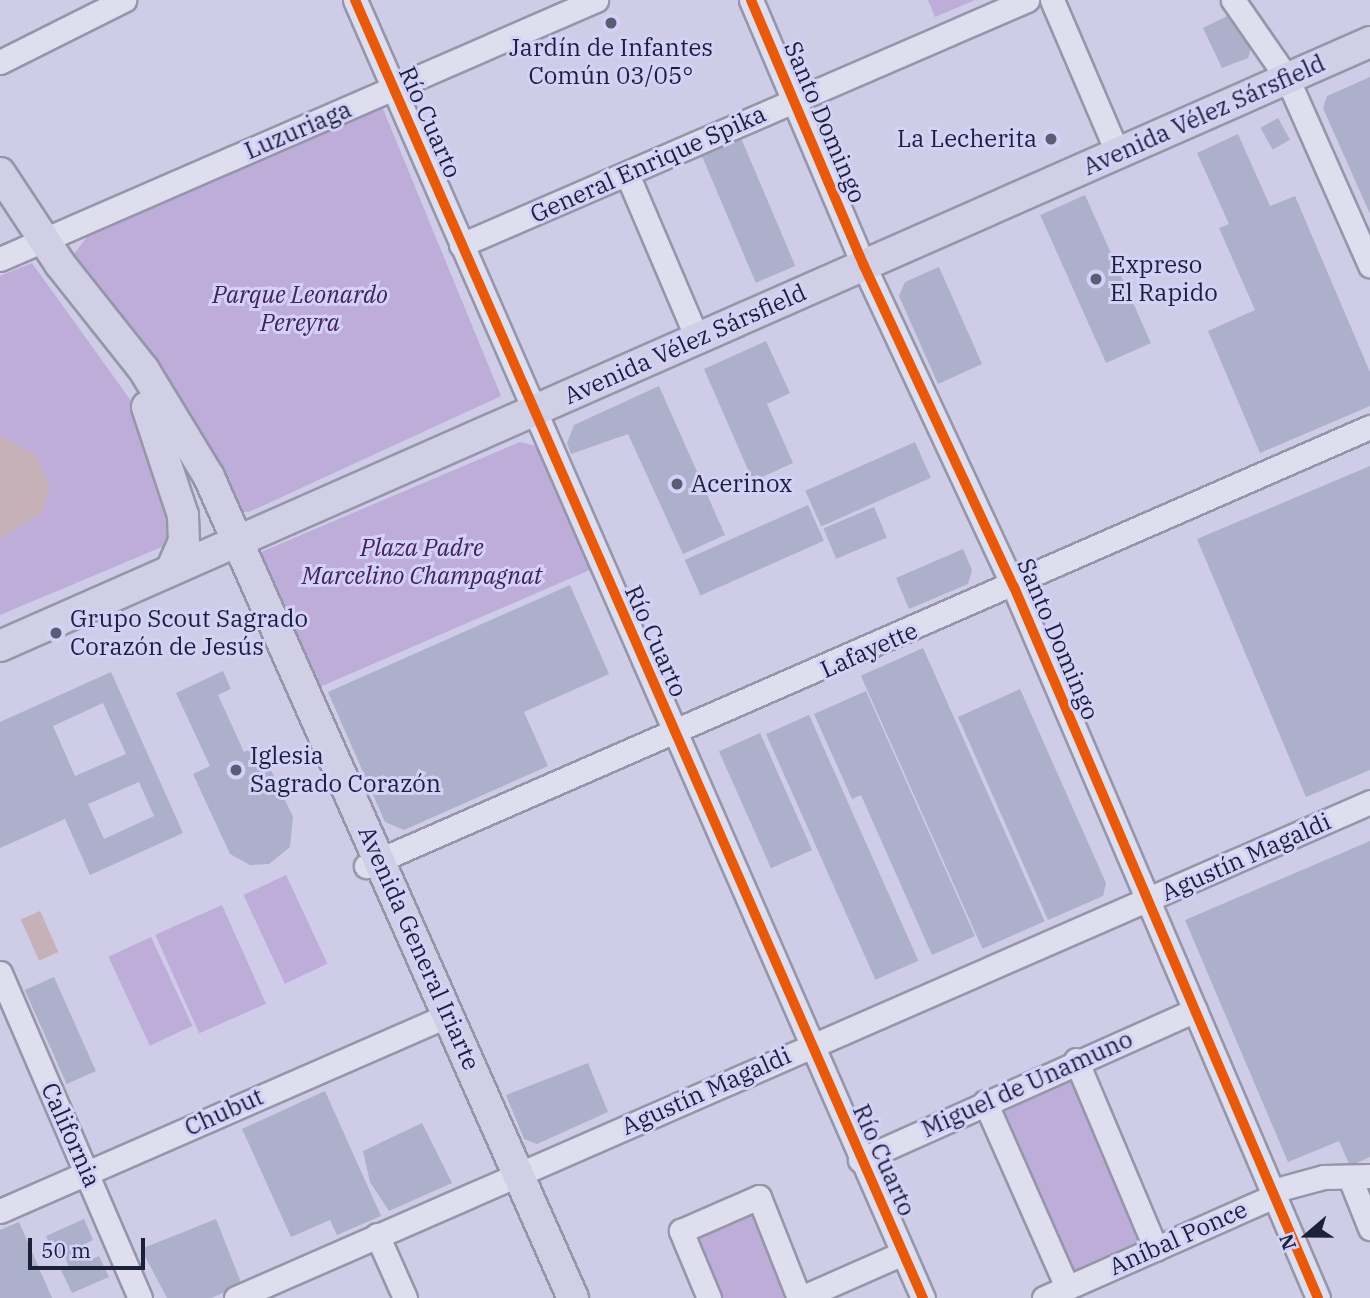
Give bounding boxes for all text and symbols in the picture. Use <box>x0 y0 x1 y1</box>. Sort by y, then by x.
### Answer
marker: Jardín de Infantes Común 03/05° <box>603 15 619 31</box>
place label: Jardín de Infantes Común 03/05° <box>509 34 713 90</box>
street label: Santo Domingo <box>778 37 872 207</box>
street label: Avenida Vélez Sársfield <box>1078 49 1330 181</box>
street label: Río Cuarto <box>393 62 467 182</box>
street label: Luzuriaga <box>240 95 356 165</box>
street label: General Enrique Spika <box>526 99 770 229</box>
place label: La Lecherita <box>897 125 1037 153</box>
marker: La Lecherita <box>1043 131 1059 147</box>
place label: Expreso El Rapido <box>1110 251 1218 307</box>
marker: Expreso El Rapido <box>1088 271 1104 287</box>
street label: Avenida Vélez Sársfield <box>559 278 811 410</box>
park label: Parque Leonardo Pereyra <box>212 281 388 337</box>
place label: Acerinox <box>691 470 792 498</box>
marker: Acerinox <box>669 476 685 492</box>
park label: Plaza Padre Marcelino Champagnat <box>302 534 542 590</box>
street label: Santo Domingo <box>1011 554 1105 724</box>
street label: Río Cuarto <box>619 581 693 701</box>
place label: Grupo Scout Sagrado Corazón de Jesús <box>70 605 308 661</box>
street label: Lafayette <box>816 616 922 684</box>
marker: Grupo Scout Sagrado Corazón de Jesús <box>48 625 64 641</box>
place label: Iglesia Sagrado Corazón <box>250 742 441 798</box>
marker: Iglesia Sagrado Corazón <box>228 762 244 778</box>
street label: Agustín Magaldi <box>1157 807 1335 907</box>
street label: Avenida General Iriarte <box>352 821 486 1075</box>
street label: Miguel de Unamuno <box>917 1025 1137 1143</box>
street label: Agustín Magaldi <box>617 1041 795 1141</box>
street label: California <box>35 1078 107 1192</box>
street label: Chubut <box>180 1082 268 1142</box>
street label: Río Cuarto <box>847 1100 921 1220</box>
street label: Aníbal Ponce <box>1104 1195 1252 1281</box>
north arrow <box>1272 1200 1342 1270</box>
scale bar <box>32 1224 149 1268</box>
text: N <box>1273 1231 1301 1253</box>
text: 50 m <box>41 1236 91 1264</box>

